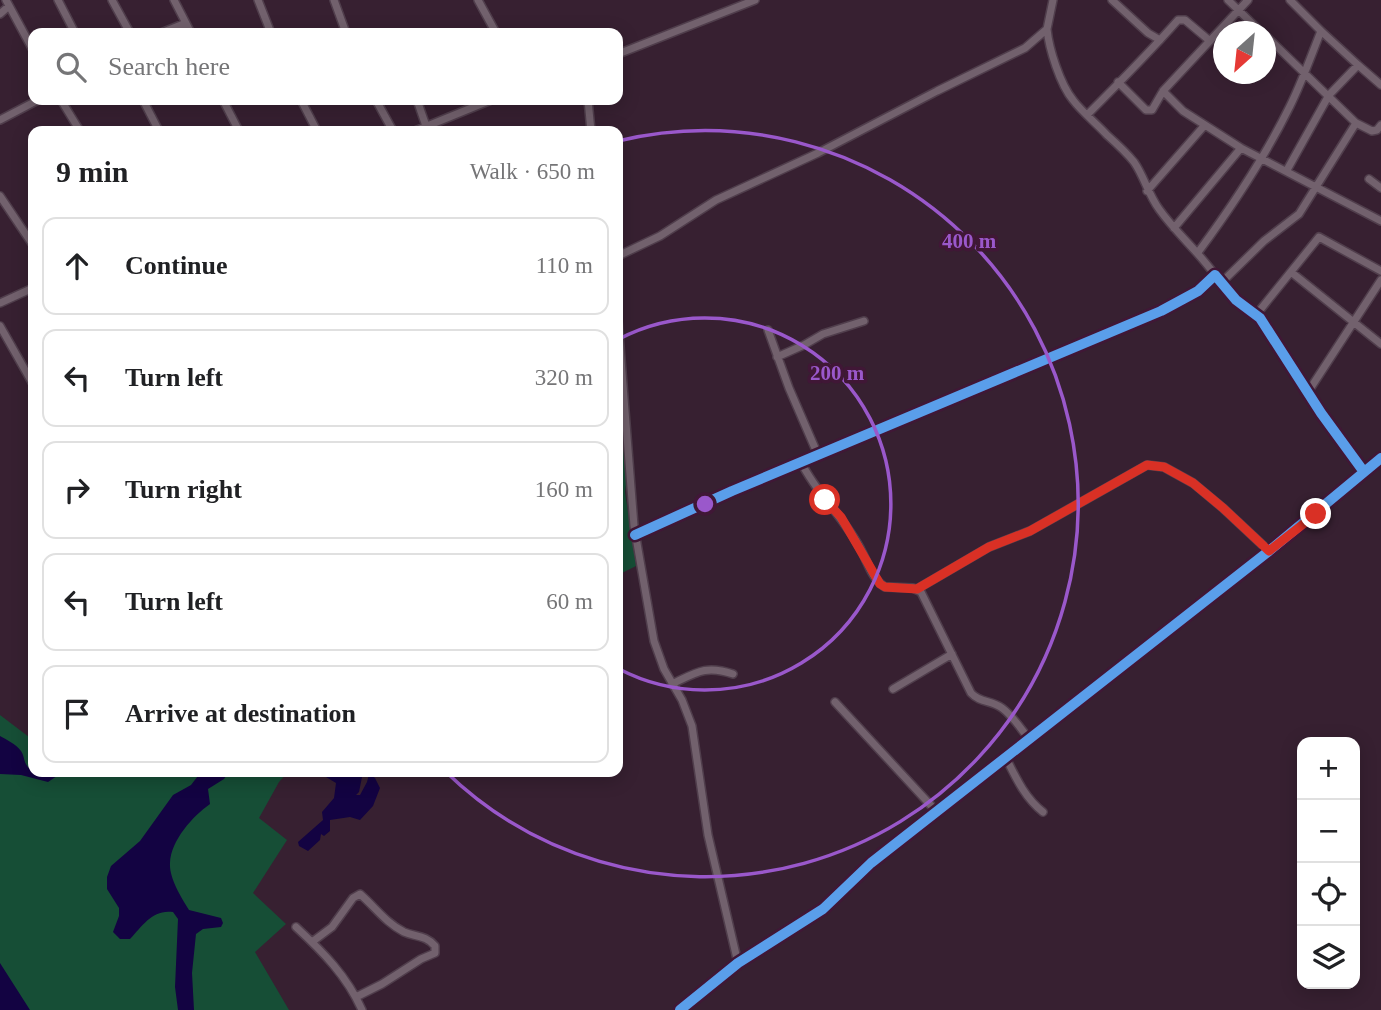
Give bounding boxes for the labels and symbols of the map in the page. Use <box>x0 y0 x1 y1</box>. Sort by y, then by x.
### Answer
north arrow <box>1213 21 1276 84</box>
text: 400 m <box>942 229 997 253</box>
text: 200 m <box>810 361 865 385</box>
route start <box>809 484 840 515</box>
centre of rings <box>693 492 717 516</box>
route end <box>1300 498 1331 529</box>

